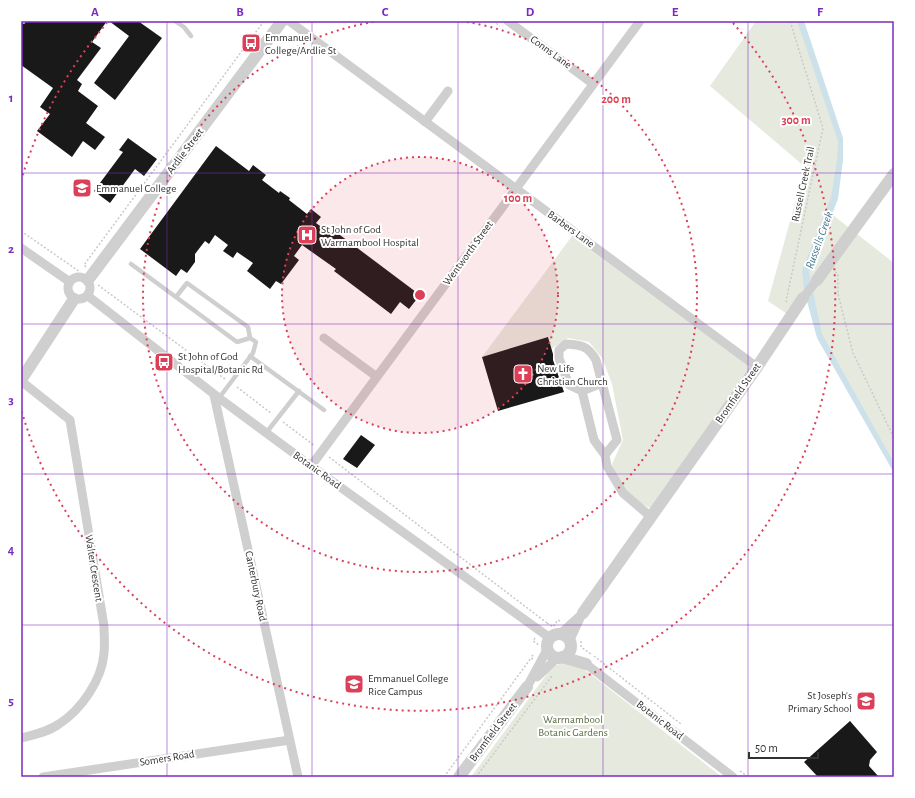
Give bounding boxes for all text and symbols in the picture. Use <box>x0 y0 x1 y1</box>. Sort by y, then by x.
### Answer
text: A <box>91 6 99 19</box>
text: B <box>236 6 244 19</box>
text: C <box>382 6 389 19</box>
text: D <box>526 6 535 19</box>
text: E <box>672 6 679 19</box>
text: F <box>817 6 824 19</box>
bus stop icon: Emmanuel College/Ardlie St <box>240 32 262 54</box>
place label: Emmanuel College/Ardlie St <box>265 32 337 56</box>
street label: Conns Lane <box>528 33 574 71</box>
text: 1 <box>9 92 13 105</box>
text: 200 m <box>601 93 631 105</box>
text: 300 m <box>781 114 811 126</box>
street label: Ardlie Street <box>164 126 206 176</box>
street label: Russell Creek Trail <box>790 145 816 223</box>
school or university icon: Emmanuel College <box>71 177 93 199</box>
place label: Emmanuel College <box>96 183 176 194</box>
text: 100 m <box>504 192 532 204</box>
street label: Barbers Lane <box>546 208 596 250</box>
water label: Russells Creek <box>803 209 835 270</box>
street label: Wentworth Street <box>441 218 495 287</box>
hospital icon: St John of God Warrnambool Hospital <box>296 224 318 246</box>
place label: St John of God Warrnambool Hospital <box>321 224 419 248</box>
text: 2 <box>8 243 14 256</box>
centre of rings <box>413 288 427 302</box>
bus stop icon: St John of God Hospital/Botanic Rd <box>153 351 175 373</box>
place label: St John of God Hospital/Botanic Rd <box>178 351 263 375</box>
street label: Bromfield Street <box>713 361 763 425</box>
church icon: New Life Christian Church <box>512 363 534 385</box>
place label: New Life Christian Church <box>537 363 608 387</box>
text: 3 <box>8 394 14 407</box>
street label: Botanic Road <box>291 449 343 491</box>
street label: Walter Crescent <box>83 534 105 603</box>
text: 4 <box>8 544 15 557</box>
street label: Canterbury Road <box>243 550 269 622</box>
school or university icon: Emmanuel College Rice Campus <box>343 673 365 695</box>
place label: Emmanuel College Rice Campus <box>368 673 448 697</box>
place label: St Joseph's Primary School <box>788 690 852 714</box>
school or university icon: St Joseph's Primary School <box>855 690 877 712</box>
text: 5 <box>8 695 14 708</box>
street label: Botanic Road <box>635 698 686 742</box>
street label: Bromfield Street <box>467 700 519 764</box>
park label: Warrnambool Botanic Gardens <box>538 714 608 738</box>
scale bar <box>749 734 818 760</box>
text: 50 m <box>755 742 778 754</box>
street label: Somers Road <box>139 748 196 768</box>

